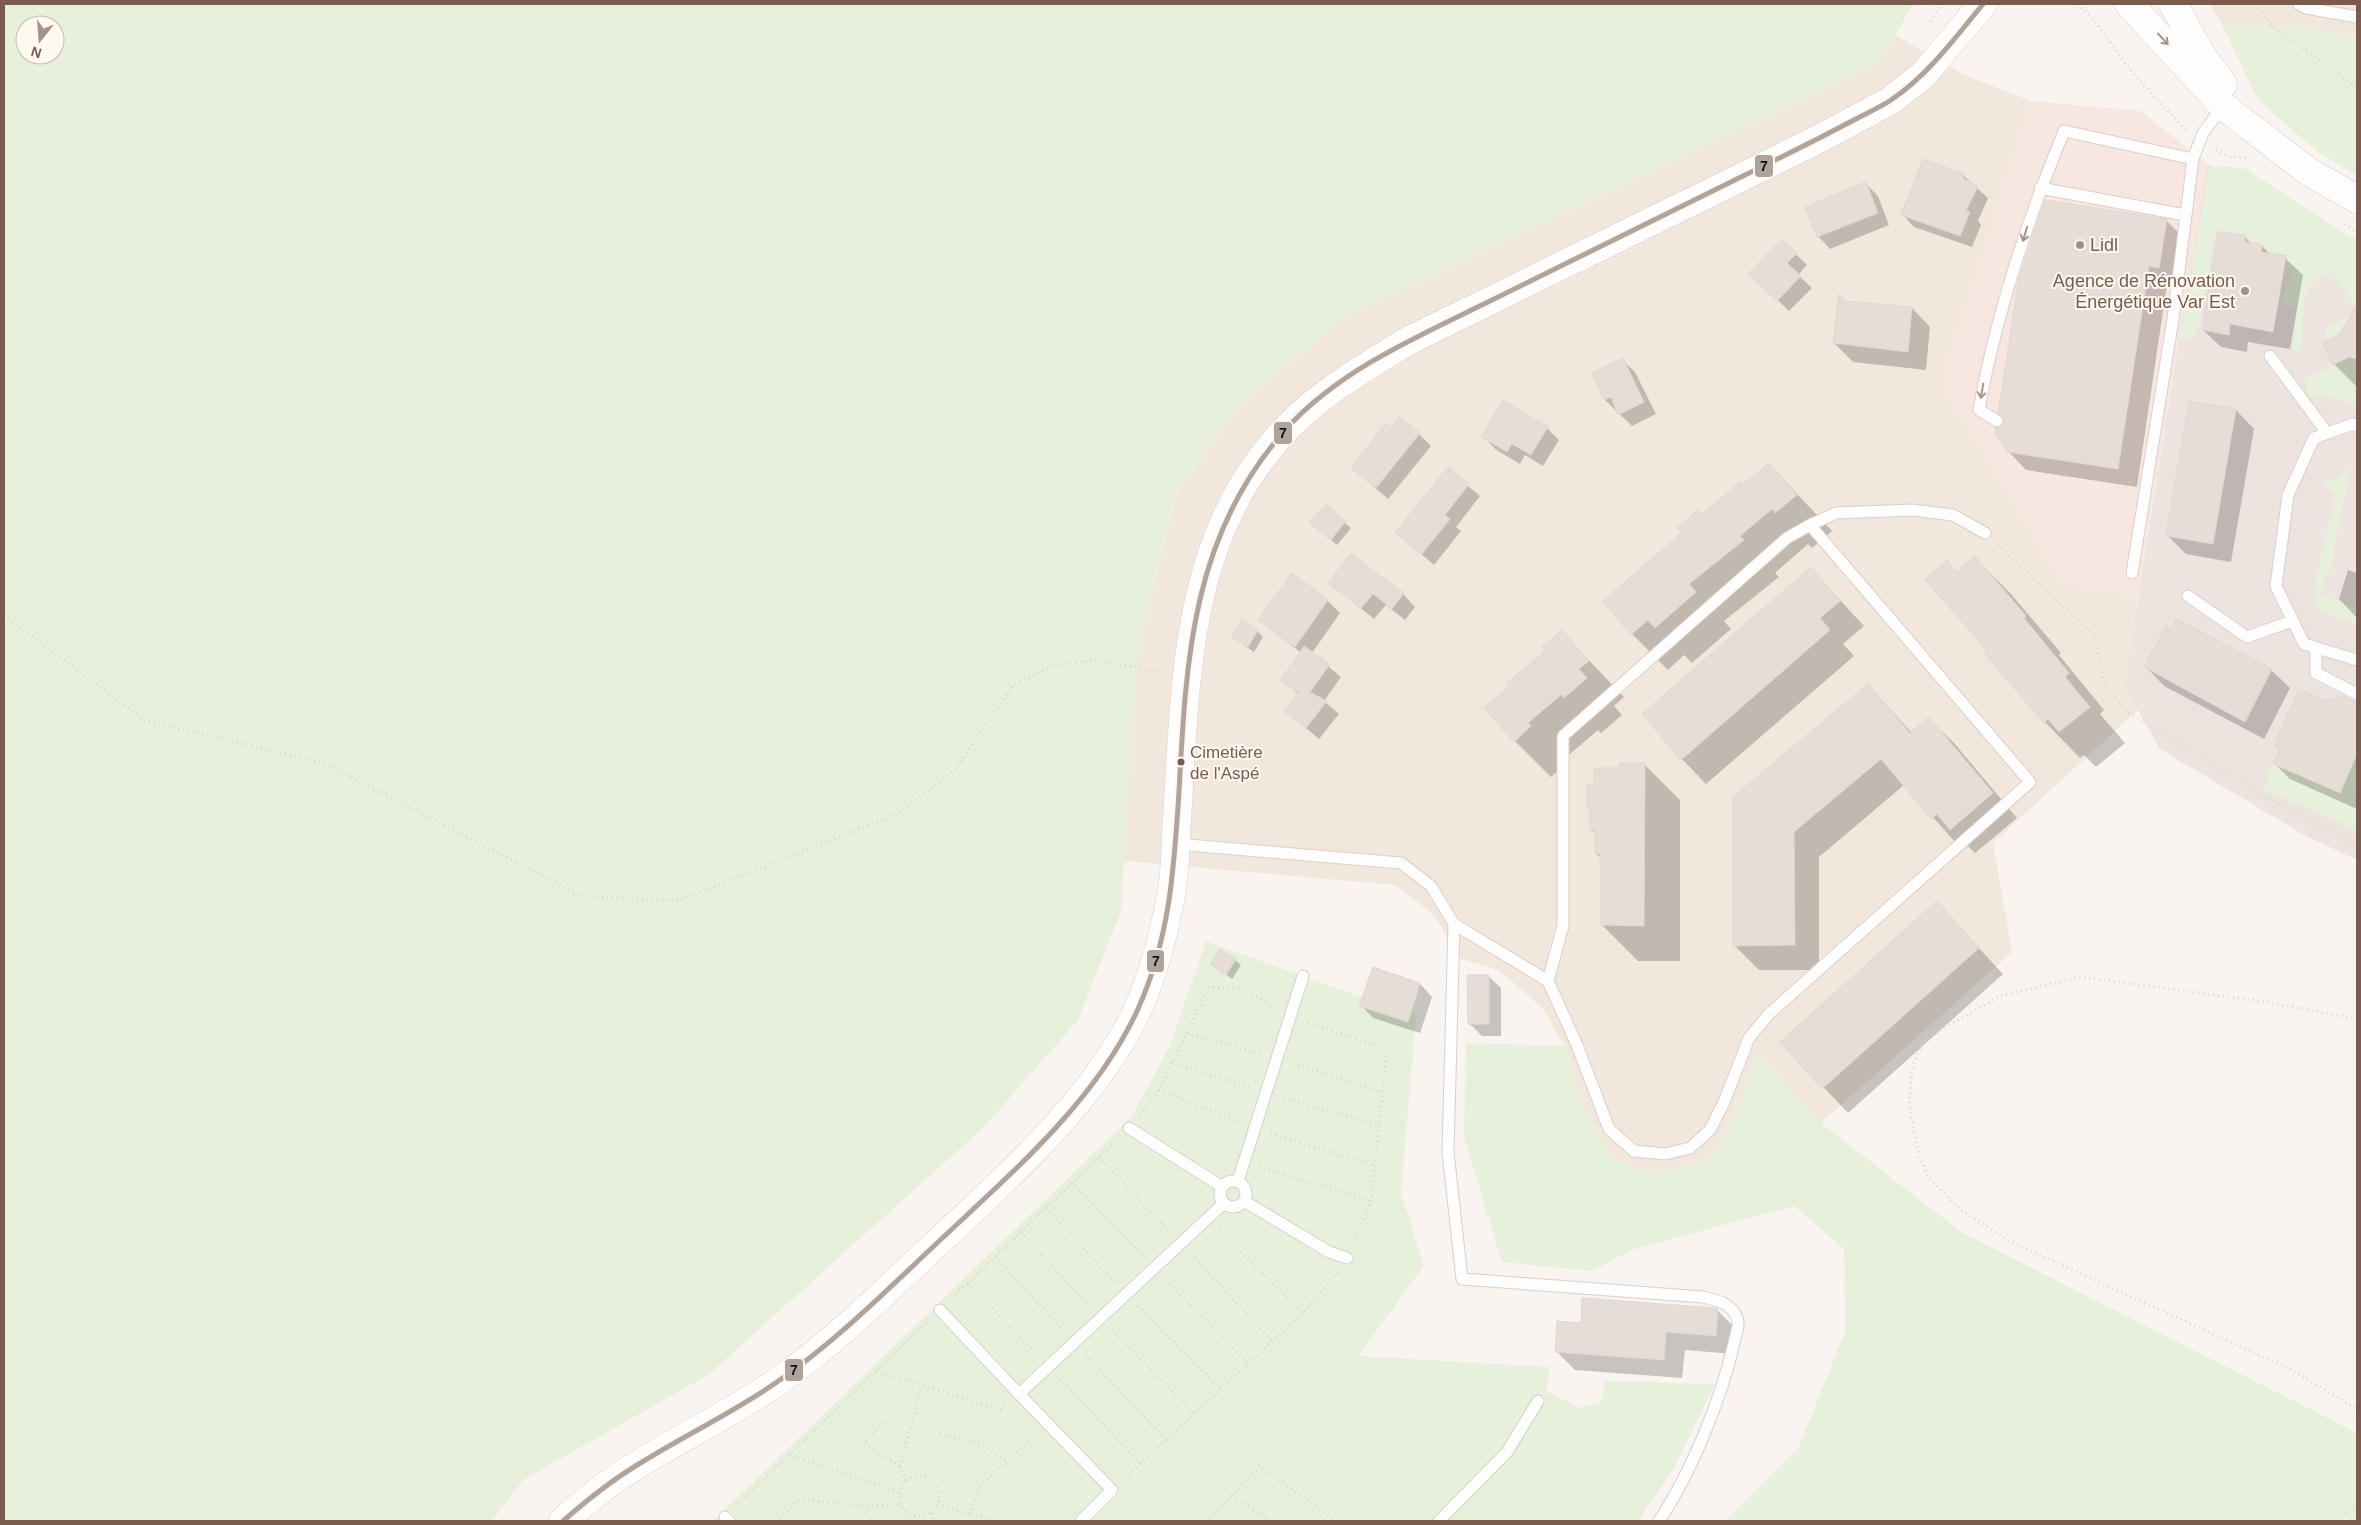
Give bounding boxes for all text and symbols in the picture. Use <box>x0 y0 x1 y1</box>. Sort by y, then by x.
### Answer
north arrow <box>15 15 65 65</box>
one-way arrow <box>2157 33 2168 46</box>
text: N <box>29 43 43 62</box>
line badge: 7 <box>1754 154 1774 178</box>
text: 7 <box>1760 158 1768 174</box>
one-way arrow <box>2019 226 2029 242</box>
place label: Lidl <box>2090 235 2118 255</box>
marker: Lidl <box>2074 239 2086 251</box>
place label: Agence de Rénovation Énergétique Var Est <box>2053 271 2235 312</box>
marker: Agence de Rénovation Énergétique Var Est <box>2239 285 2251 297</box>
one-way arrow <box>1977 382 1987 398</box>
line badge: 7 <box>1273 421 1293 445</box>
text: 7 <box>1279 425 1287 441</box>
place label: Cimetière de l'Aspé <box>1190 743 1263 783</box>
marker: Cimetière de l'Aspé <box>1176 757 1186 767</box>
line badge: 7 <box>1146 949 1165 973</box>
text: 7 <box>1152 953 1160 969</box>
line badge: 7 <box>784 1358 804 1382</box>
text: 7 <box>790 1362 798 1378</box>

